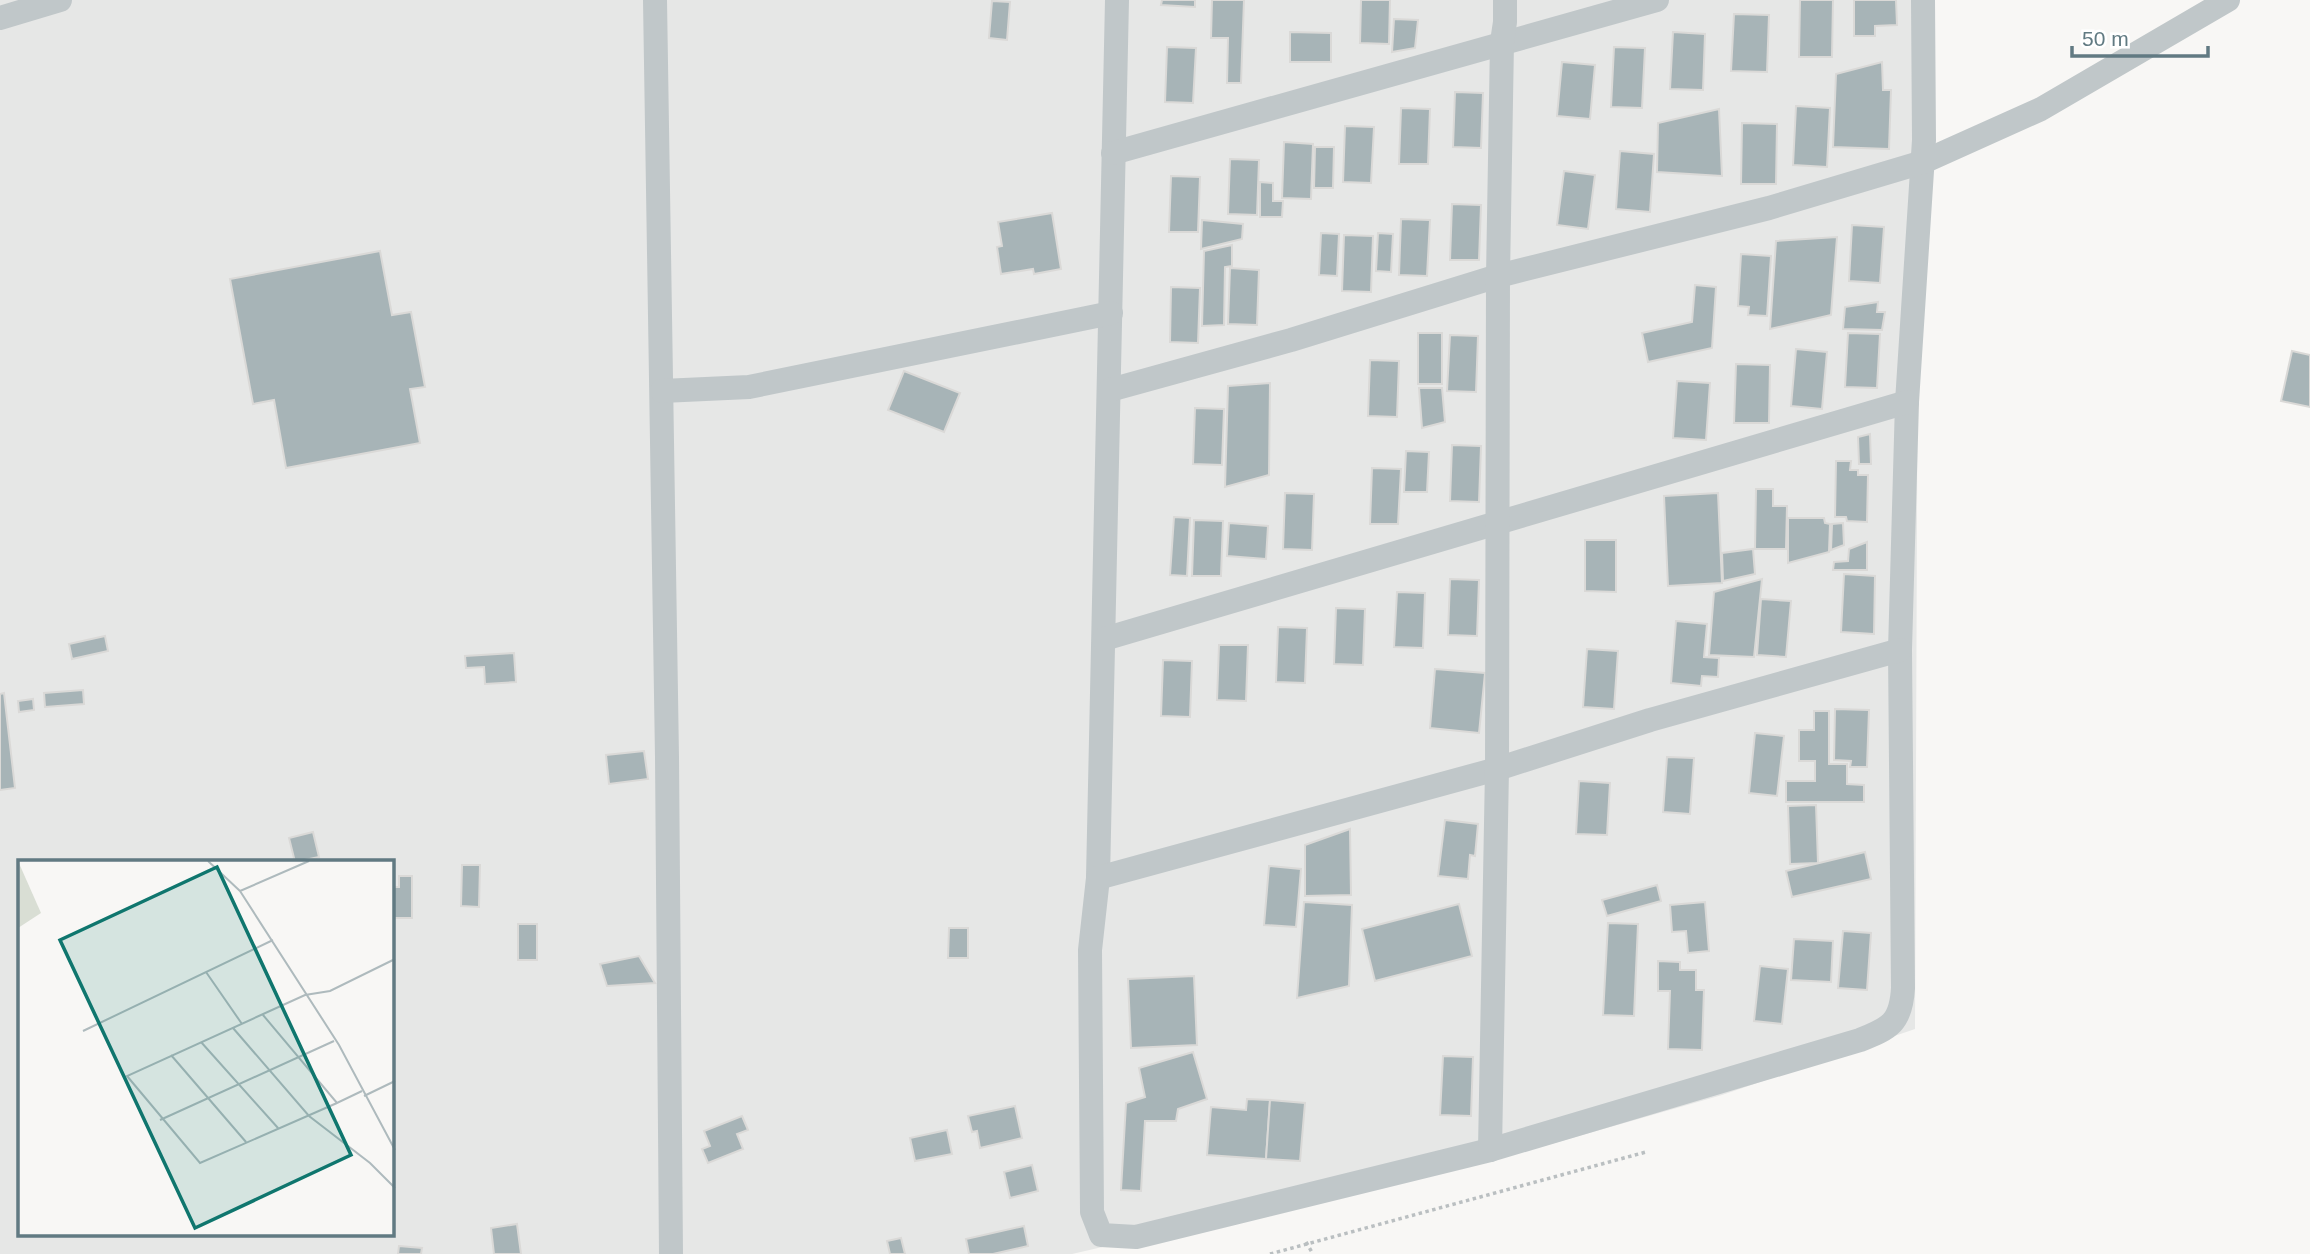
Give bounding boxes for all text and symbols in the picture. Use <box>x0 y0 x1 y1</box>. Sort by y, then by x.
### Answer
scale bar <box>2072 14 2208 58</box>
text: 50 m <box>2082 27 2129 50</box>
inset map <box>18 860 394 1236</box>

